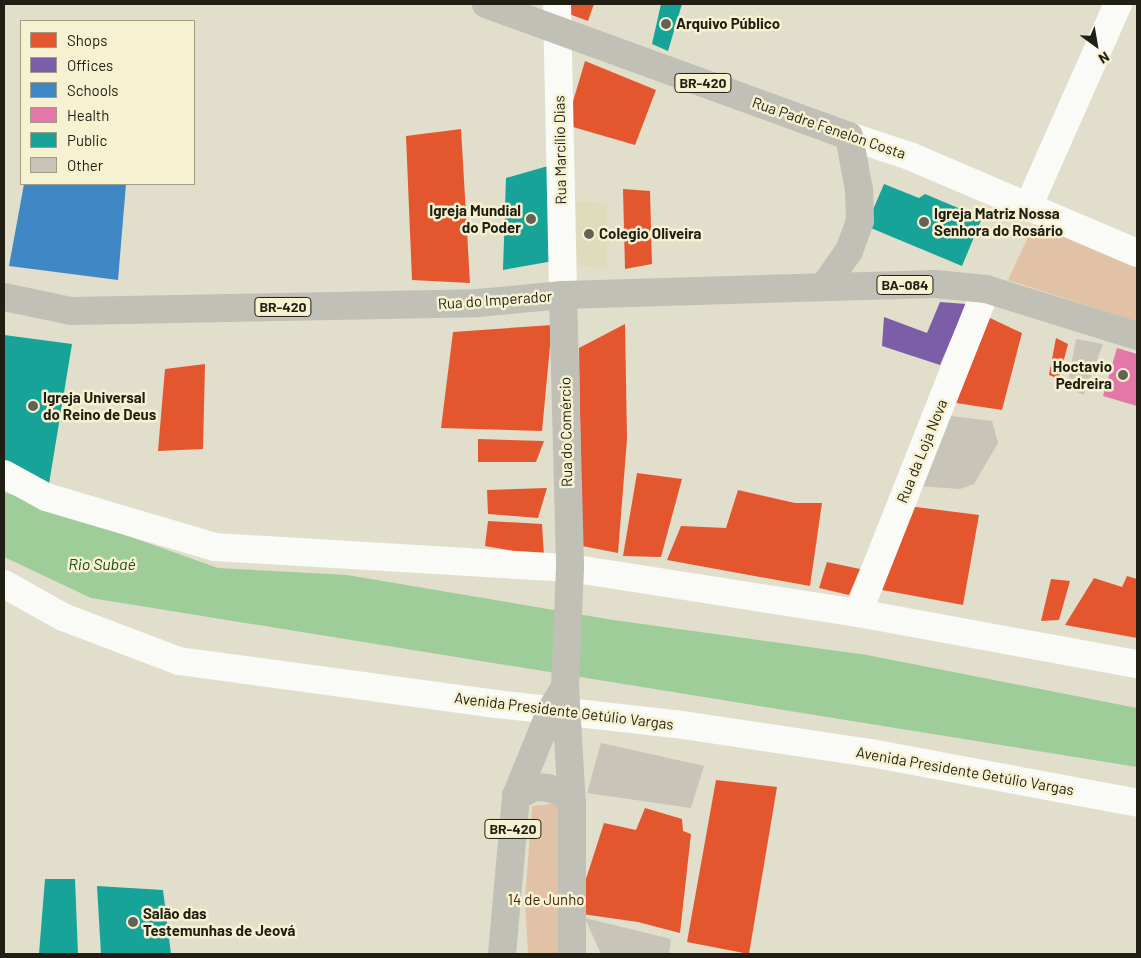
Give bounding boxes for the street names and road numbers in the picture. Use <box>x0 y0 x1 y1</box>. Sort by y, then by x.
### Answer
road number: BR-420 <box>674 72 732 95</box>
street label: Rua Padre Fenelon Costa <box>750 93 908 163</box>
street label: Rua Marcílio Dias <box>550 95 570 205</box>
road number: BA-084 <box>876 274 934 296</box>
street label: Rua do Imperador <box>437 287 553 313</box>
road number: BR-420 <box>254 296 312 318</box>
street label: Rua do Comércio <box>556 377 576 487</box>
street label: Rua da Loja Nova <box>893 396 951 506</box>
street label: Avenida Presidente Getúlio Vargas <box>453 689 675 733</box>
street label: Avenida Presidente Getúlio Vargas <box>855 743 1075 799</box>
road number: BR-420 <box>484 818 542 841</box>

